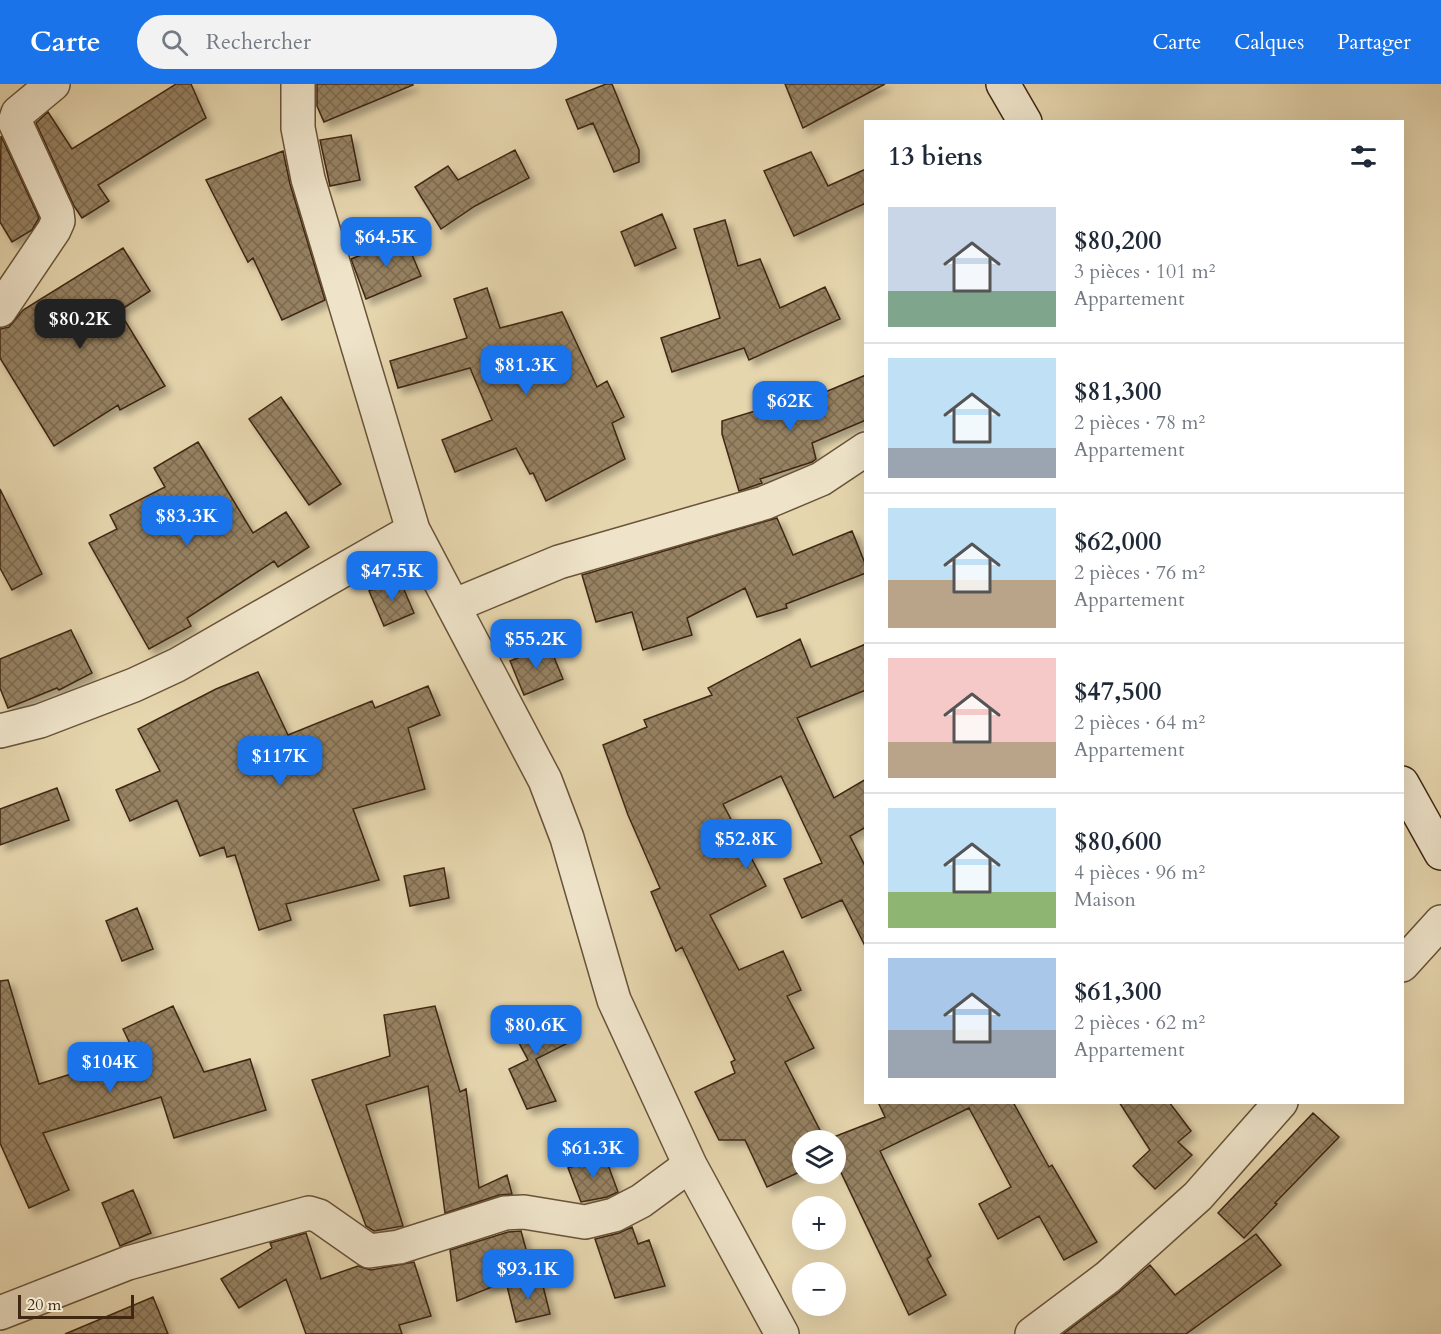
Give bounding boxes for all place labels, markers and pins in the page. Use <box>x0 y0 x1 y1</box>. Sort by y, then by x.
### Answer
pin: $64.5K <box>337 217 435 268</box>
pin: $80.2K <box>31 299 129 350</box>
pin: $81.3K <box>477 345 575 396</box>
pin: $62K <box>754 381 826 432</box>
pin: $83.3K <box>138 496 236 547</box>
pin: $47.5K <box>343 551 441 602</box>
pin: $55.2K <box>487 619 585 670</box>
pin: $117K <box>238 736 322 787</box>
pin: $52.8K <box>697 819 795 870</box>
pin: $80.6K <box>487 1005 585 1056</box>
pin: $104K <box>68 1042 152 1093</box>
pin: $61.3K <box>544 1128 642 1179</box>
pin: $93.1K <box>479 1249 577 1300</box>

